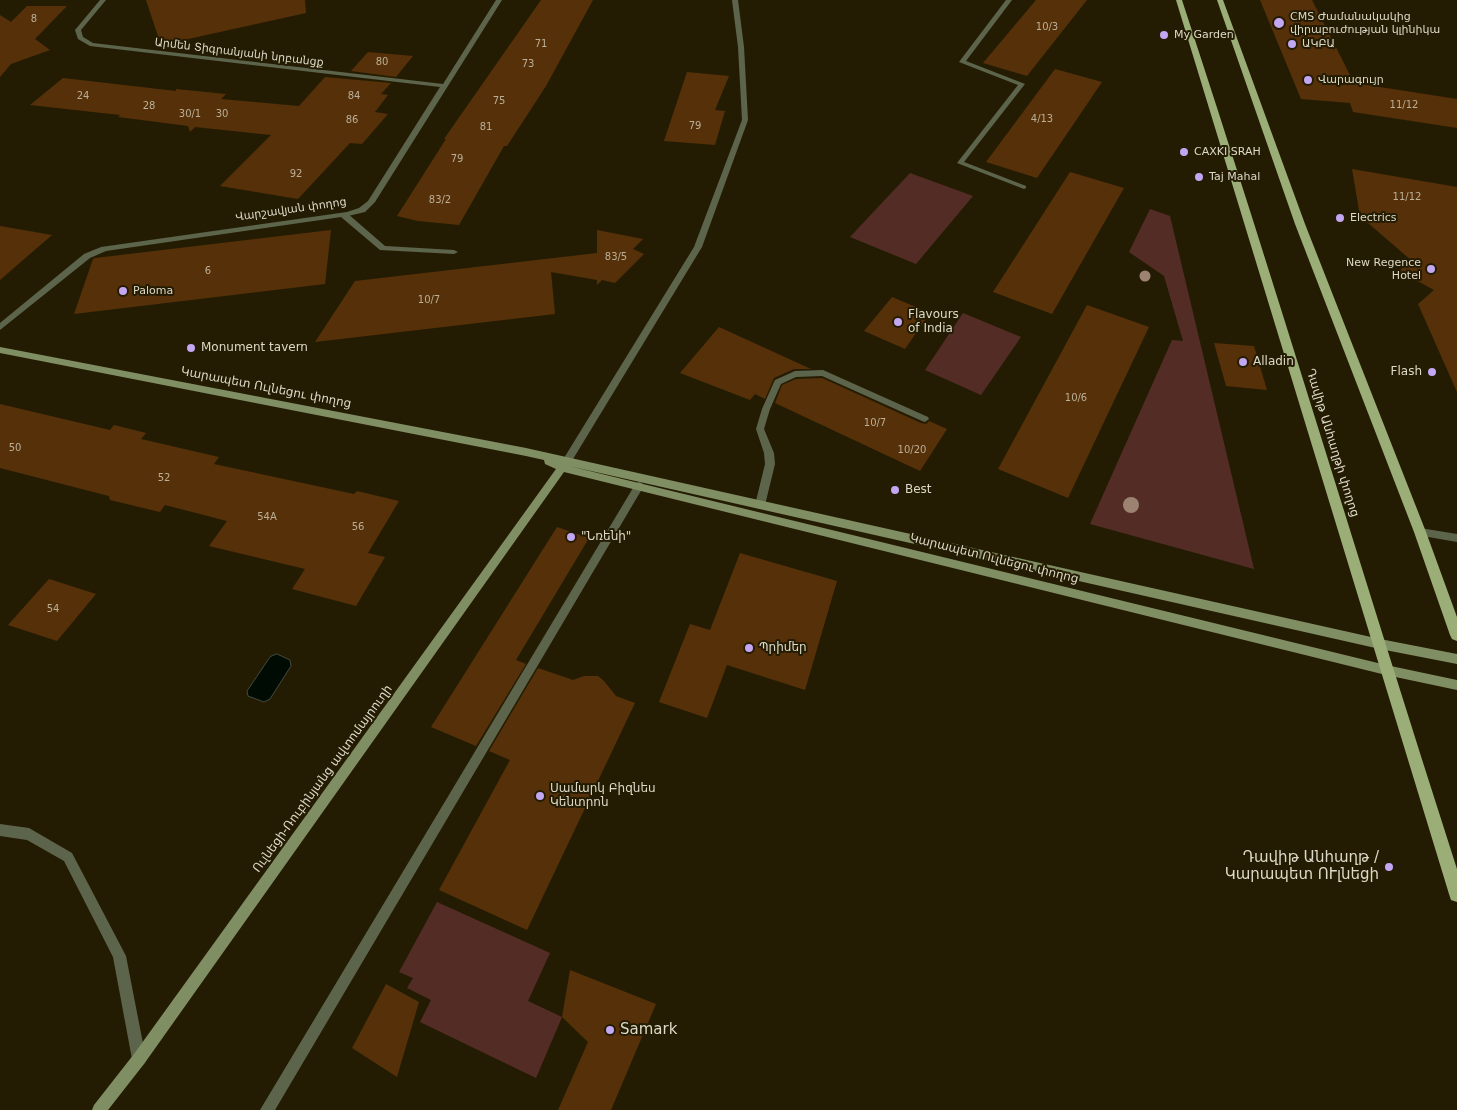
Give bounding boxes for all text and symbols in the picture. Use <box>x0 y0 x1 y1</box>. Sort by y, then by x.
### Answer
place label: CMS Ժամանակակից վիրաբուժության կլինիկա <box>1290 10 1440 36</box>
house number: 8 <box>31 13 37 25</box>
marker: CMS Ժամանակակից վիրաբուժության կլինիկա <box>1272 16 1286 30</box>
house number: 10/3 <box>1036 21 1058 33</box>
place label: My Garden <box>1174 28 1234 42</box>
marker: My Garden <box>1158 29 1170 41</box>
street label: Արմեն Տիգրանյանի նրբանցք <box>154 36 324 70</box>
place label: ԱԿԲԱ <box>1302 37 1335 51</box>
house number: 71 <box>535 38 547 50</box>
marker: ԱԿԲԱ <box>1286 38 1298 50</box>
house number: 80 <box>376 56 388 68</box>
house number: 73 <box>522 58 534 70</box>
place label: Վարագույր <box>1318 73 1384 87</box>
marker: Վարագույր <box>1302 74 1314 86</box>
house number: 24 <box>77 90 89 102</box>
house number: 84 <box>348 90 360 102</box>
house number: 75 <box>493 95 505 107</box>
house number: 11/12 <box>1390 99 1418 111</box>
house number: 28 <box>143 100 155 112</box>
house number: 30/1 <box>179 108 201 120</box>
house number: 30 <box>216 108 228 120</box>
house number: 4/13 <box>1031 113 1053 125</box>
house number: 86 <box>346 114 358 126</box>
house number: 79 <box>689 120 701 132</box>
house number: 81 <box>480 121 492 133</box>
place label: CAXKI SRAH <box>1194 145 1261 159</box>
marker: CAXKI SRAH <box>1178 146 1190 158</box>
house number: 79 <box>451 153 463 165</box>
house number: 92 <box>290 168 302 180</box>
place label: Taj Mahal <box>1209 170 1260 184</box>
marker: Taj Mahal <box>1193 171 1205 183</box>
house number: 11/12 <box>1393 191 1421 203</box>
house number: 83/2 <box>429 194 451 206</box>
street label: Վարշավյան փողոց <box>235 196 347 224</box>
place label: Electrics <box>1350 211 1396 225</box>
marker: Electrics <box>1334 212 1346 224</box>
house number: 83/5 <box>605 251 627 263</box>
place label: New Regence Hotel <box>1346 256 1421 282</box>
marker: New Regence Hotel <box>1425 263 1437 275</box>
house number: 6 <box>205 265 211 277</box>
place label: Paloma <box>133 284 173 298</box>
marker: Paloma <box>117 285 129 297</box>
house number: 10/7 <box>418 294 440 306</box>
place label: Flavours of India <box>908 308 959 336</box>
marker: Flavours of India <box>892 316 904 328</box>
place label: Monument tavern <box>201 341 308 355</box>
marker: Monument tavern <box>185 342 197 354</box>
place label: Alladin <box>1253 355 1294 369</box>
marker: Alladin <box>1237 356 1249 368</box>
street label: Կարապետ Ուլնեցու փողոց <box>180 364 352 412</box>
place label: Flash <box>1391 365 1422 379</box>
marker: Flash <box>1426 366 1438 378</box>
street label: Դավիթ Անհաղթի փողոց <box>1302 367 1362 519</box>
house number: 10/6 <box>1065 392 1087 404</box>
house number: 10/7 <box>864 417 886 429</box>
house number: 50 <box>9 442 21 454</box>
house number: 10/20 <box>898 444 926 456</box>
house number: 52 <box>158 472 170 484</box>
place label: Best <box>905 483 932 497</box>
marker: Best <box>889 484 901 496</box>
house number: 54A <box>257 511 277 523</box>
house number: 56 <box>352 521 364 533</box>
place label: "Նռենի" <box>581 530 631 544</box>
marker: "Նռենի" <box>565 531 577 543</box>
street label: Կարապետ Ուլնեցու փողոց <box>908 531 1080 587</box>
house number: 54 <box>47 603 59 615</box>
place label: Պրիմեր <box>759 641 807 655</box>
marker: Պրիմեր <box>743 642 755 654</box>
street label: Ուլնեցի-Ռուբինյանց ավտոմայրուղի <box>250 683 396 875</box>
place label: Սամարկ Բիզնես Կենտրոն <box>550 782 656 810</box>
marker: Սամարկ Բիզնես Կենտրոն <box>534 790 546 802</box>
place label: Դավիթ Անհաղթ / Կարապետ ՈՒլնեցի <box>1225 849 1379 884</box>
marker: Դավիթ Անհաղթ / Կարապետ ՈՒլնեցի <box>1383 861 1395 873</box>
place label: Samark <box>620 1021 677 1039</box>
marker: Samark <box>604 1024 616 1036</box>

